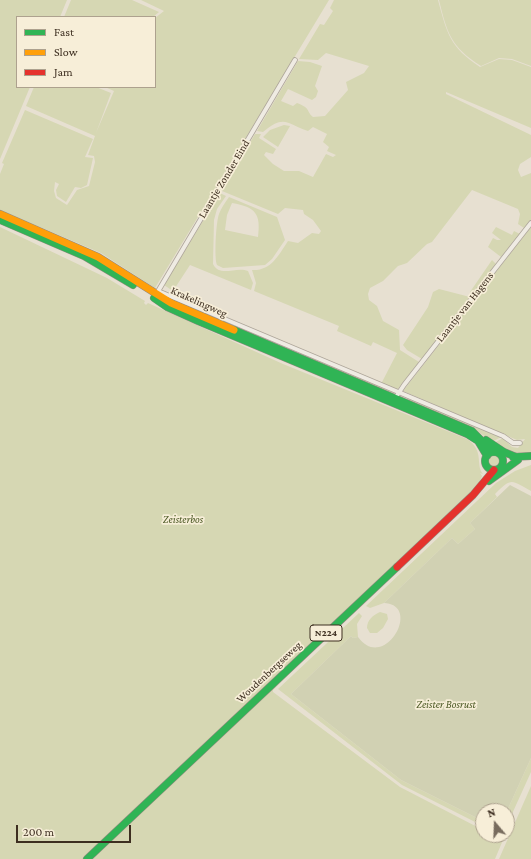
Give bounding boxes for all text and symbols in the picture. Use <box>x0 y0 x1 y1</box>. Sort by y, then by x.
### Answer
legend <box>16 16 156 88</box>
text: Fast <box>54 25 74 39</box>
text: Slow <box>54 45 78 59</box>
text: Jam <box>54 65 73 79</box>
street label: Laantje Zonder Eind <box>195 137 253 221</box>
street label: Laantje van Hagens <box>433 269 497 345</box>
street label: Krakelingweg <box>169 284 229 320</box>
park label: Zeisterbos <box>163 513 203 527</box>
road number: N224 <box>310 625 342 641</box>
street label: Woudenbergseweg <box>234 638 304 706</box>
park label: Zeister Bosrust <box>416 698 476 712</box>
north arrow <box>475 803 515 843</box>
text: N <box>486 806 497 819</box>
scale bar <box>18 817 133 843</box>
text: 200 m <box>23 825 54 839</box>

